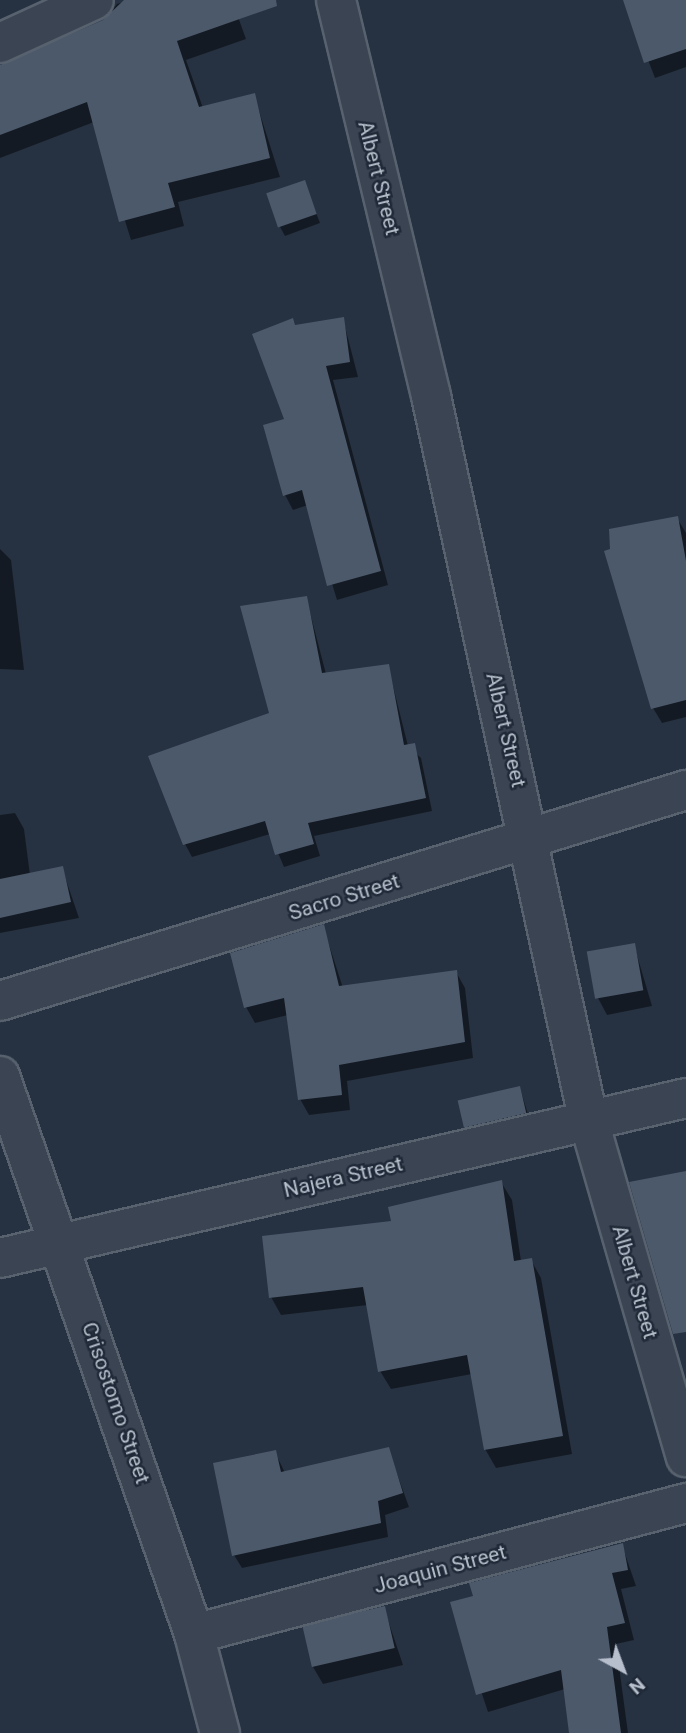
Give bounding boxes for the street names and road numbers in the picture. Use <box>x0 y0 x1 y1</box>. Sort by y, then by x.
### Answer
street label: Albert Street <box>353 118 405 238</box>
street label: Albert Street <box>481 670 531 790</box>
street label: Sacro Street <box>286 868 402 926</box>
street label: Najera Street <box>281 1151 405 1203</box>
street label: Albert Street <box>607 1222 663 1342</box>
street label: Crisostomo Street <box>77 1319 155 1487</box>
street label: Joaquin Street <box>371 1539 509 1599</box>

